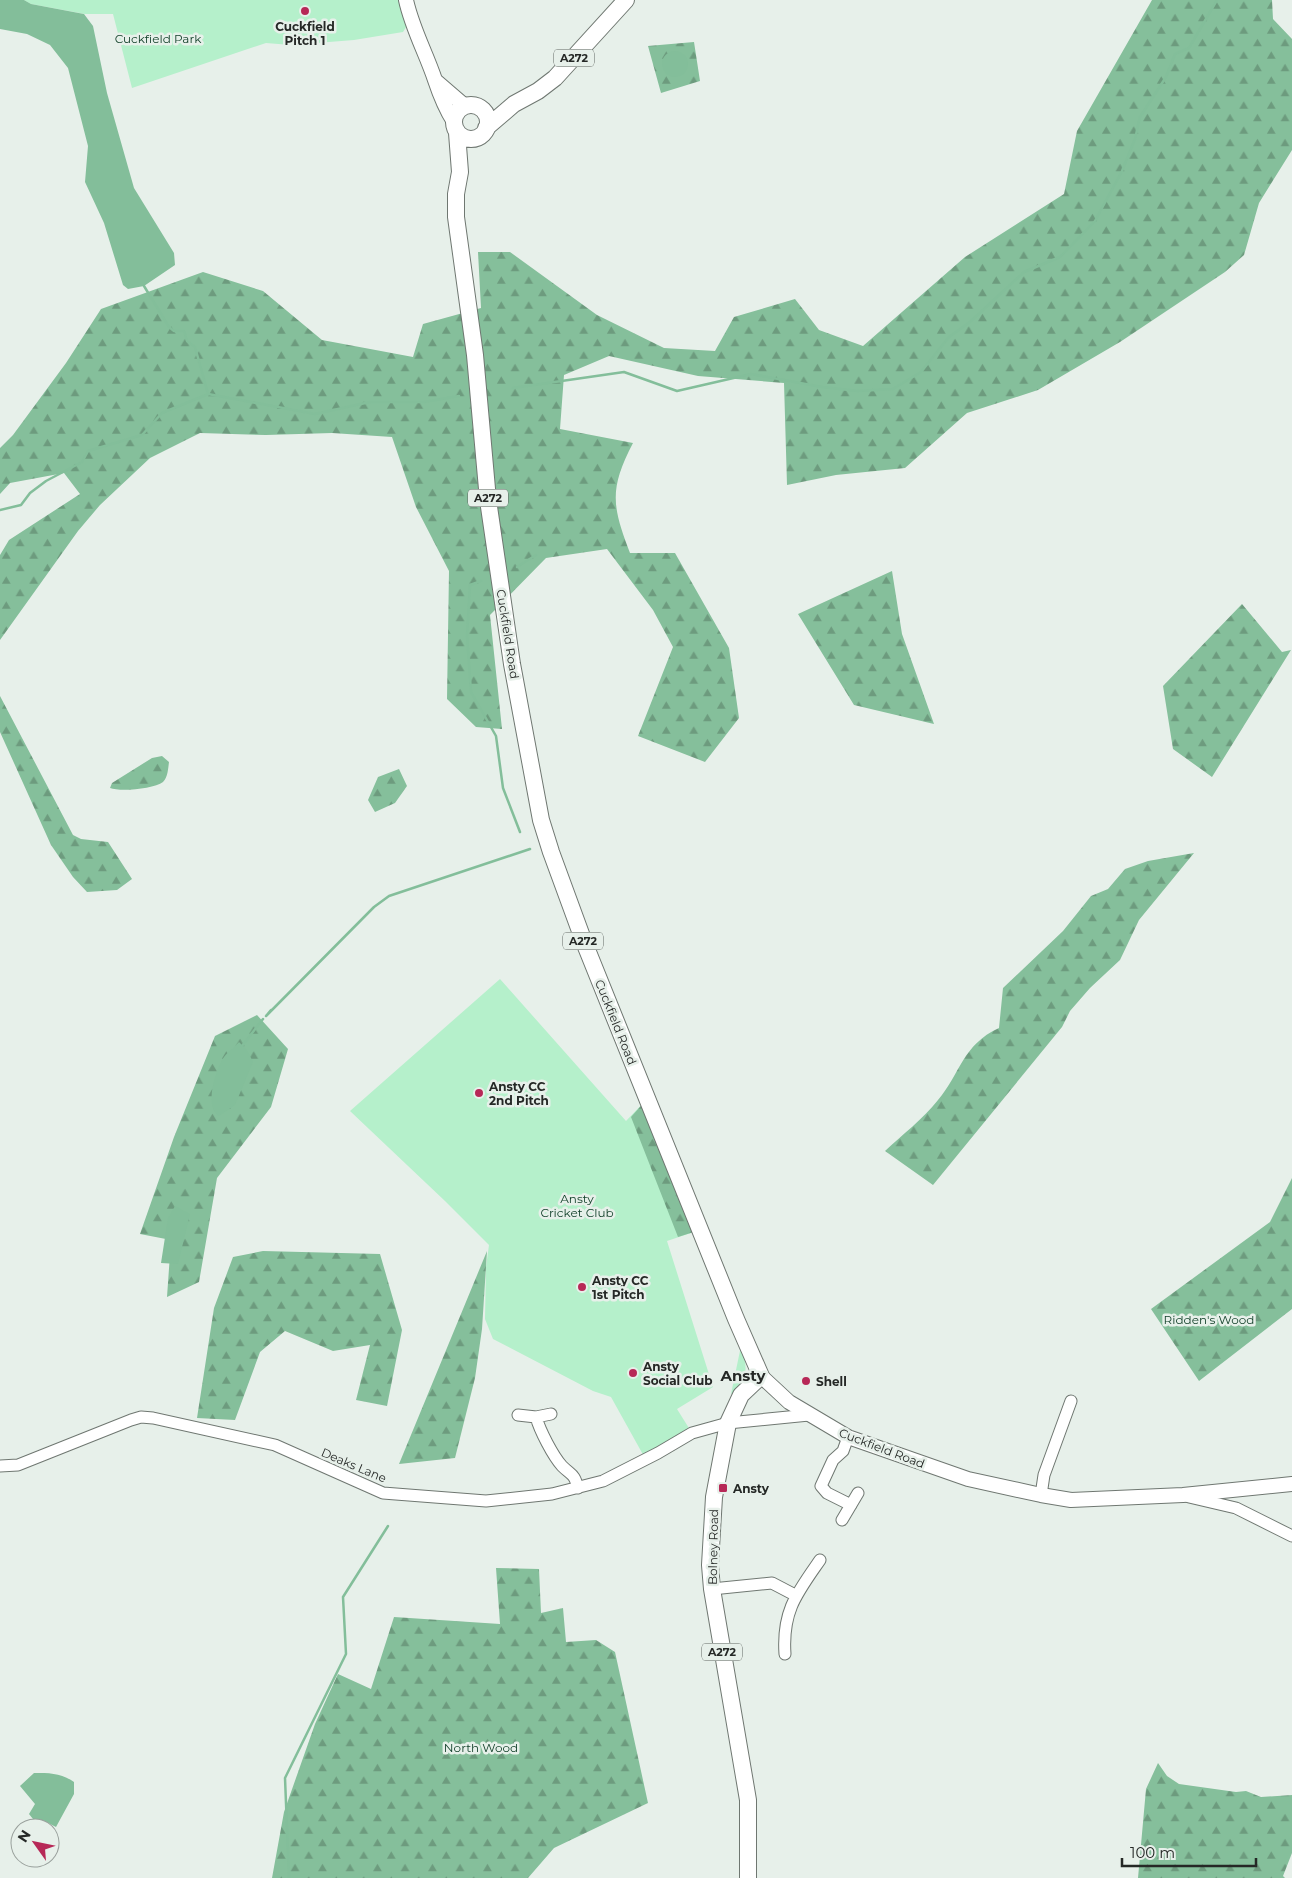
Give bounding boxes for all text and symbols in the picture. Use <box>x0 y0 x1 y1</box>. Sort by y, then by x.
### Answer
marker: Cuckfield Pitch 1 <box>299 5 311 17</box>
place label: Cuckfield Pitch 1 <box>275 19 335 48</box>
park label: Cuckfield Park <box>115 31 202 46</box>
road number: A272 <box>554 49 594 66</box>
road number: A272 <box>468 489 508 506</box>
street label: Cuckfield Road <box>494 588 522 680</box>
road number: A272 <box>563 932 603 949</box>
street label: Cuckfield Road <box>592 977 640 1067</box>
place label: Ansty CC 2nd Pitch <box>488 1079 549 1108</box>
marker: Ansty CC 2nd Pitch <box>473 1087 485 1099</box>
park label: Ansty Cricket Club <box>540 1191 614 1220</box>
place label: Ansty CC 1st Pitch <box>591 1273 649 1302</box>
marker: Ansty CC 1st Pitch <box>576 1281 588 1293</box>
park label: Ridden's Wood <box>1164 1312 1254 1327</box>
place label: Ansty Social Club <box>642 1359 712 1388</box>
district label: Ansty <box>720 1366 766 1385</box>
marker: Ansty Social Club <box>627 1367 639 1379</box>
place label: Shell <box>816 1374 847 1389</box>
marker: Shell <box>800 1375 812 1387</box>
street label: Cuckfield Road <box>837 1425 927 1471</box>
street label: Deaks Lane <box>319 1445 389 1485</box>
place label: Ansty <box>732 1481 770 1496</box>
marker: Ansty <box>717 1482 729 1494</box>
street label: Bolney Road <box>705 1509 721 1585</box>
road number: A272 <box>702 1644 742 1660</box>
park label: North Wood <box>444 1740 518 1755</box>
north arrow <box>10 1818 60 1868</box>
text: N <box>13 1826 35 1846</box>
scale bar <box>1122 1836 1256 1868</box>
text: 100 m <box>1130 1843 1175 1862</box>

